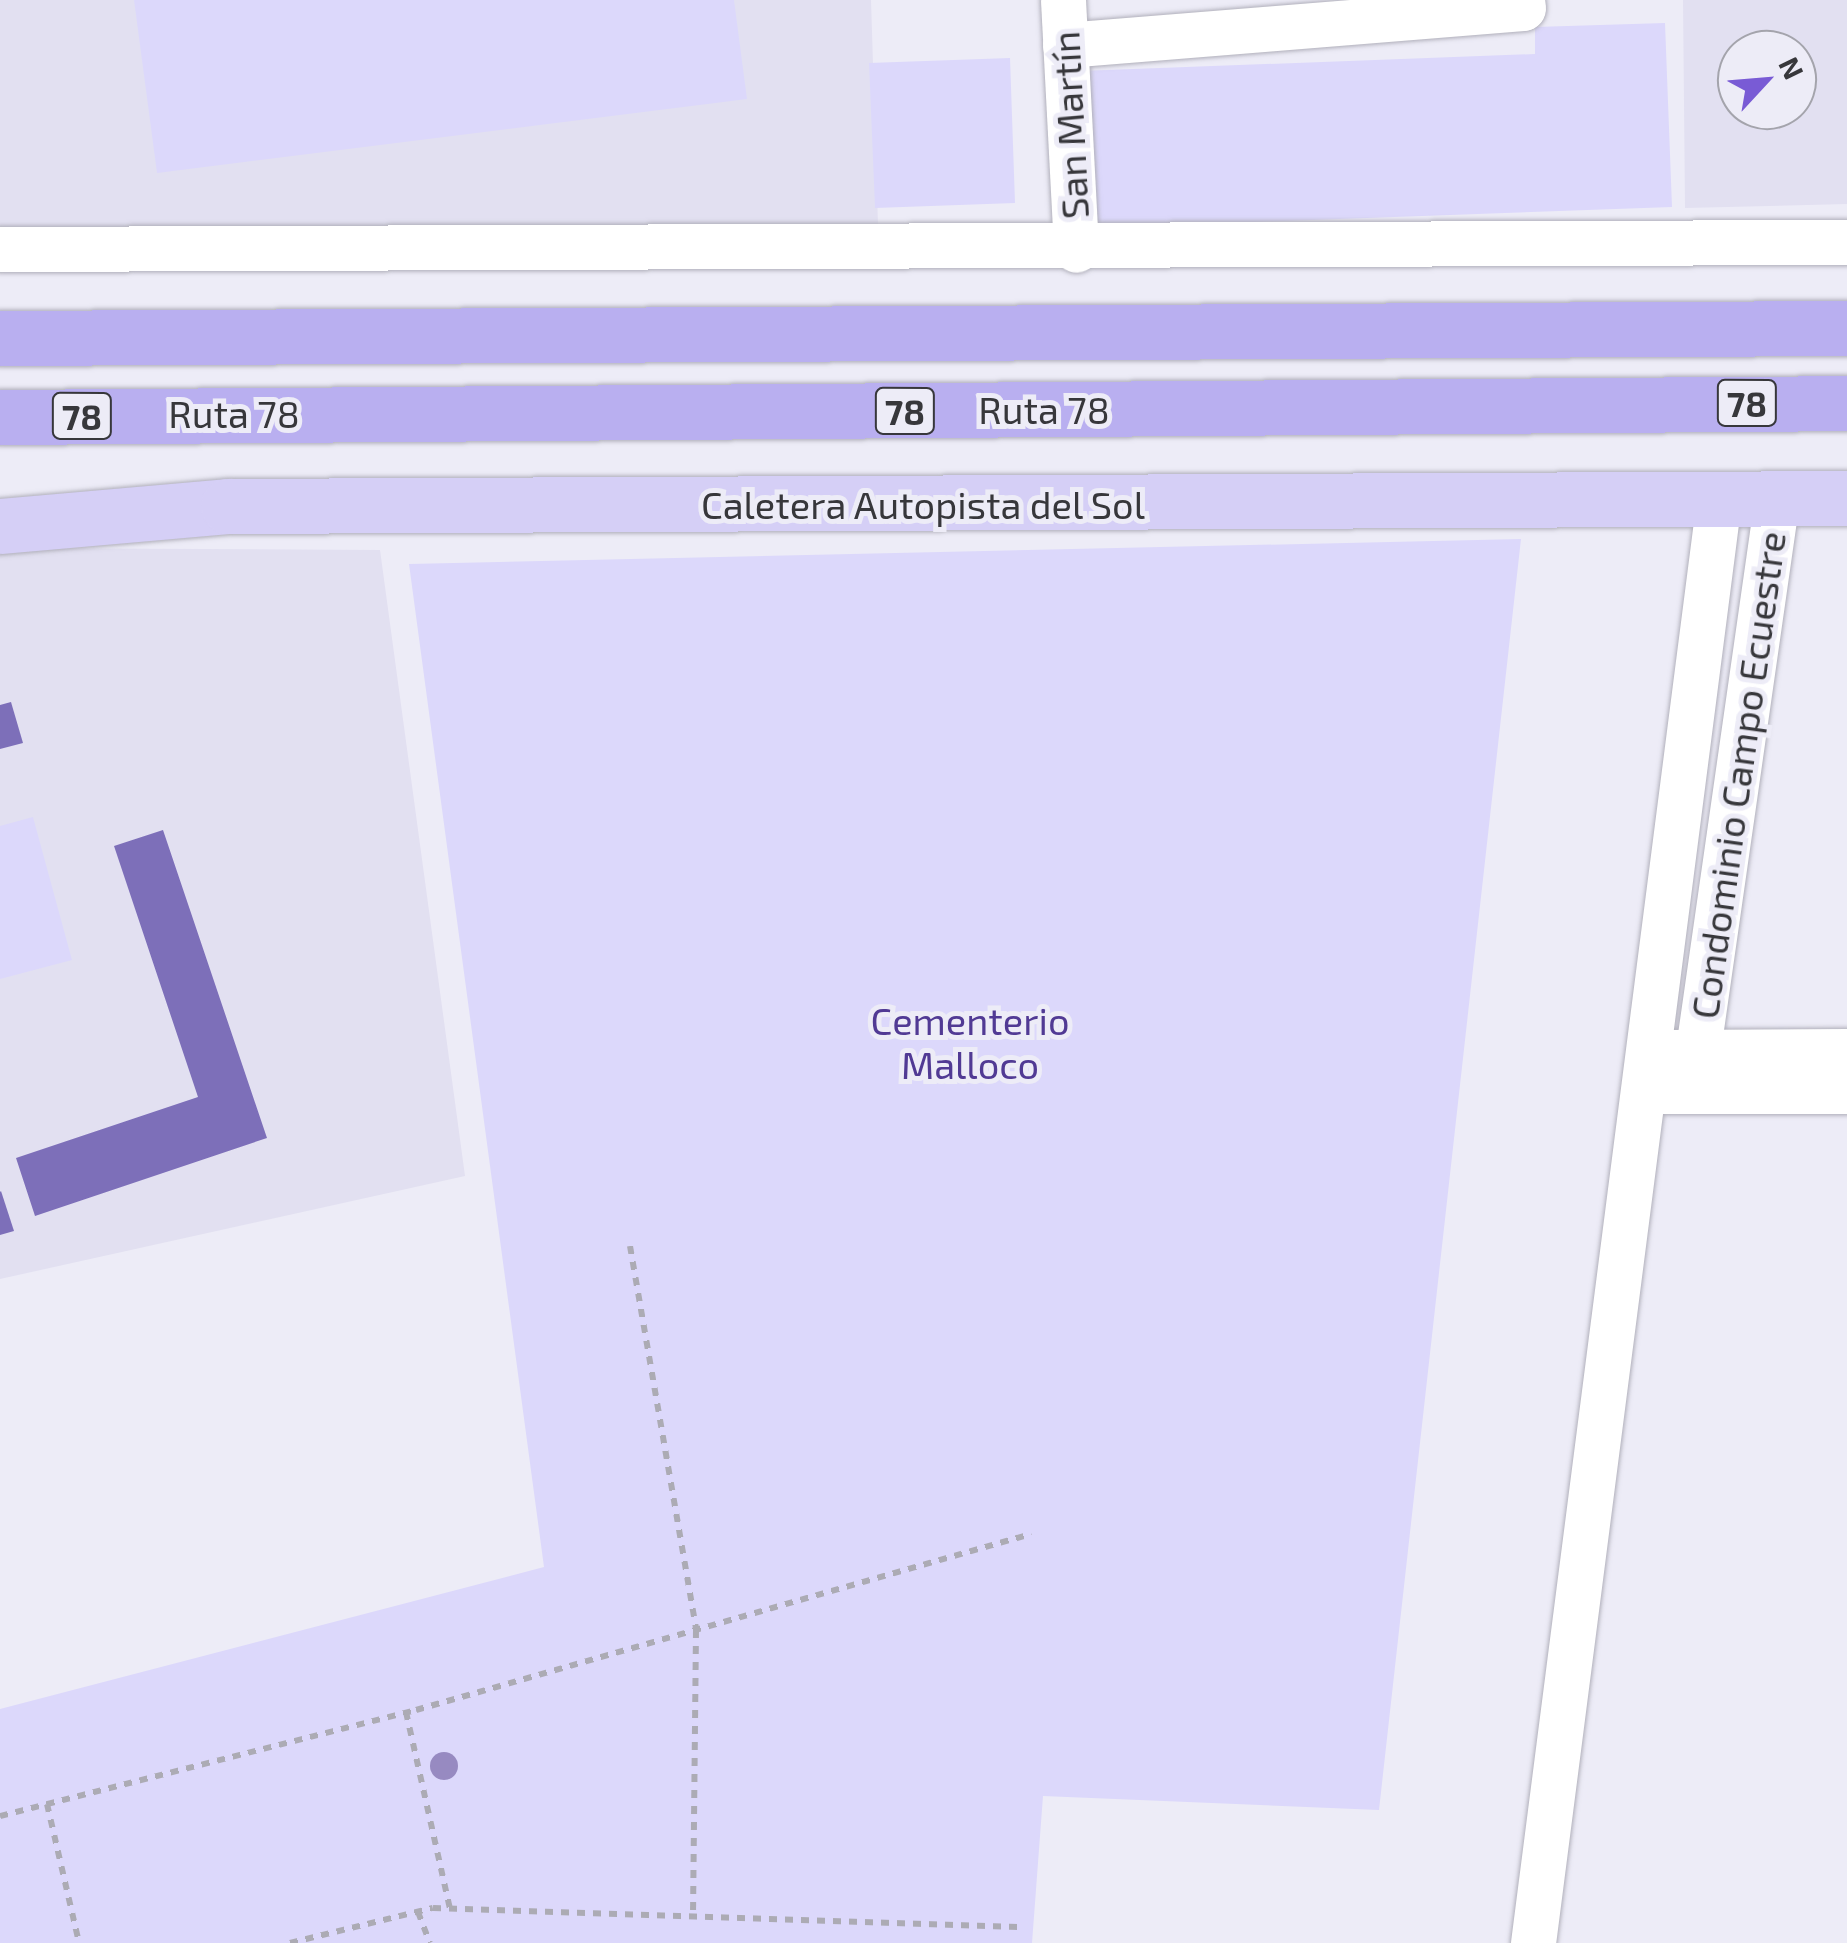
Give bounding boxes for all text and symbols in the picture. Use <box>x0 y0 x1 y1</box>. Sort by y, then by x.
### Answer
street label: San Martín <box>1042 30 1098 220</box>
north arrow <box>1717 30 1817 130</box>
text: N <box>1772 51 1812 84</box>
road number: 78 <box>1714 373 1780 433</box>
road number: 78 <box>872 381 938 441</box>
road number: 78 <box>49 386 114 446</box>
street label: Ruta 78 <box>978 387 1110 433</box>
street label: Ruta 78 <box>168 391 300 437</box>
street label: Caletera Autopista del Sol <box>700 482 1146 528</box>
street label: Condominio Campo Ecuestre <box>1681 528 1795 1022</box>
park label: Cementerio Malloco <box>871 998 1069 1088</box>

